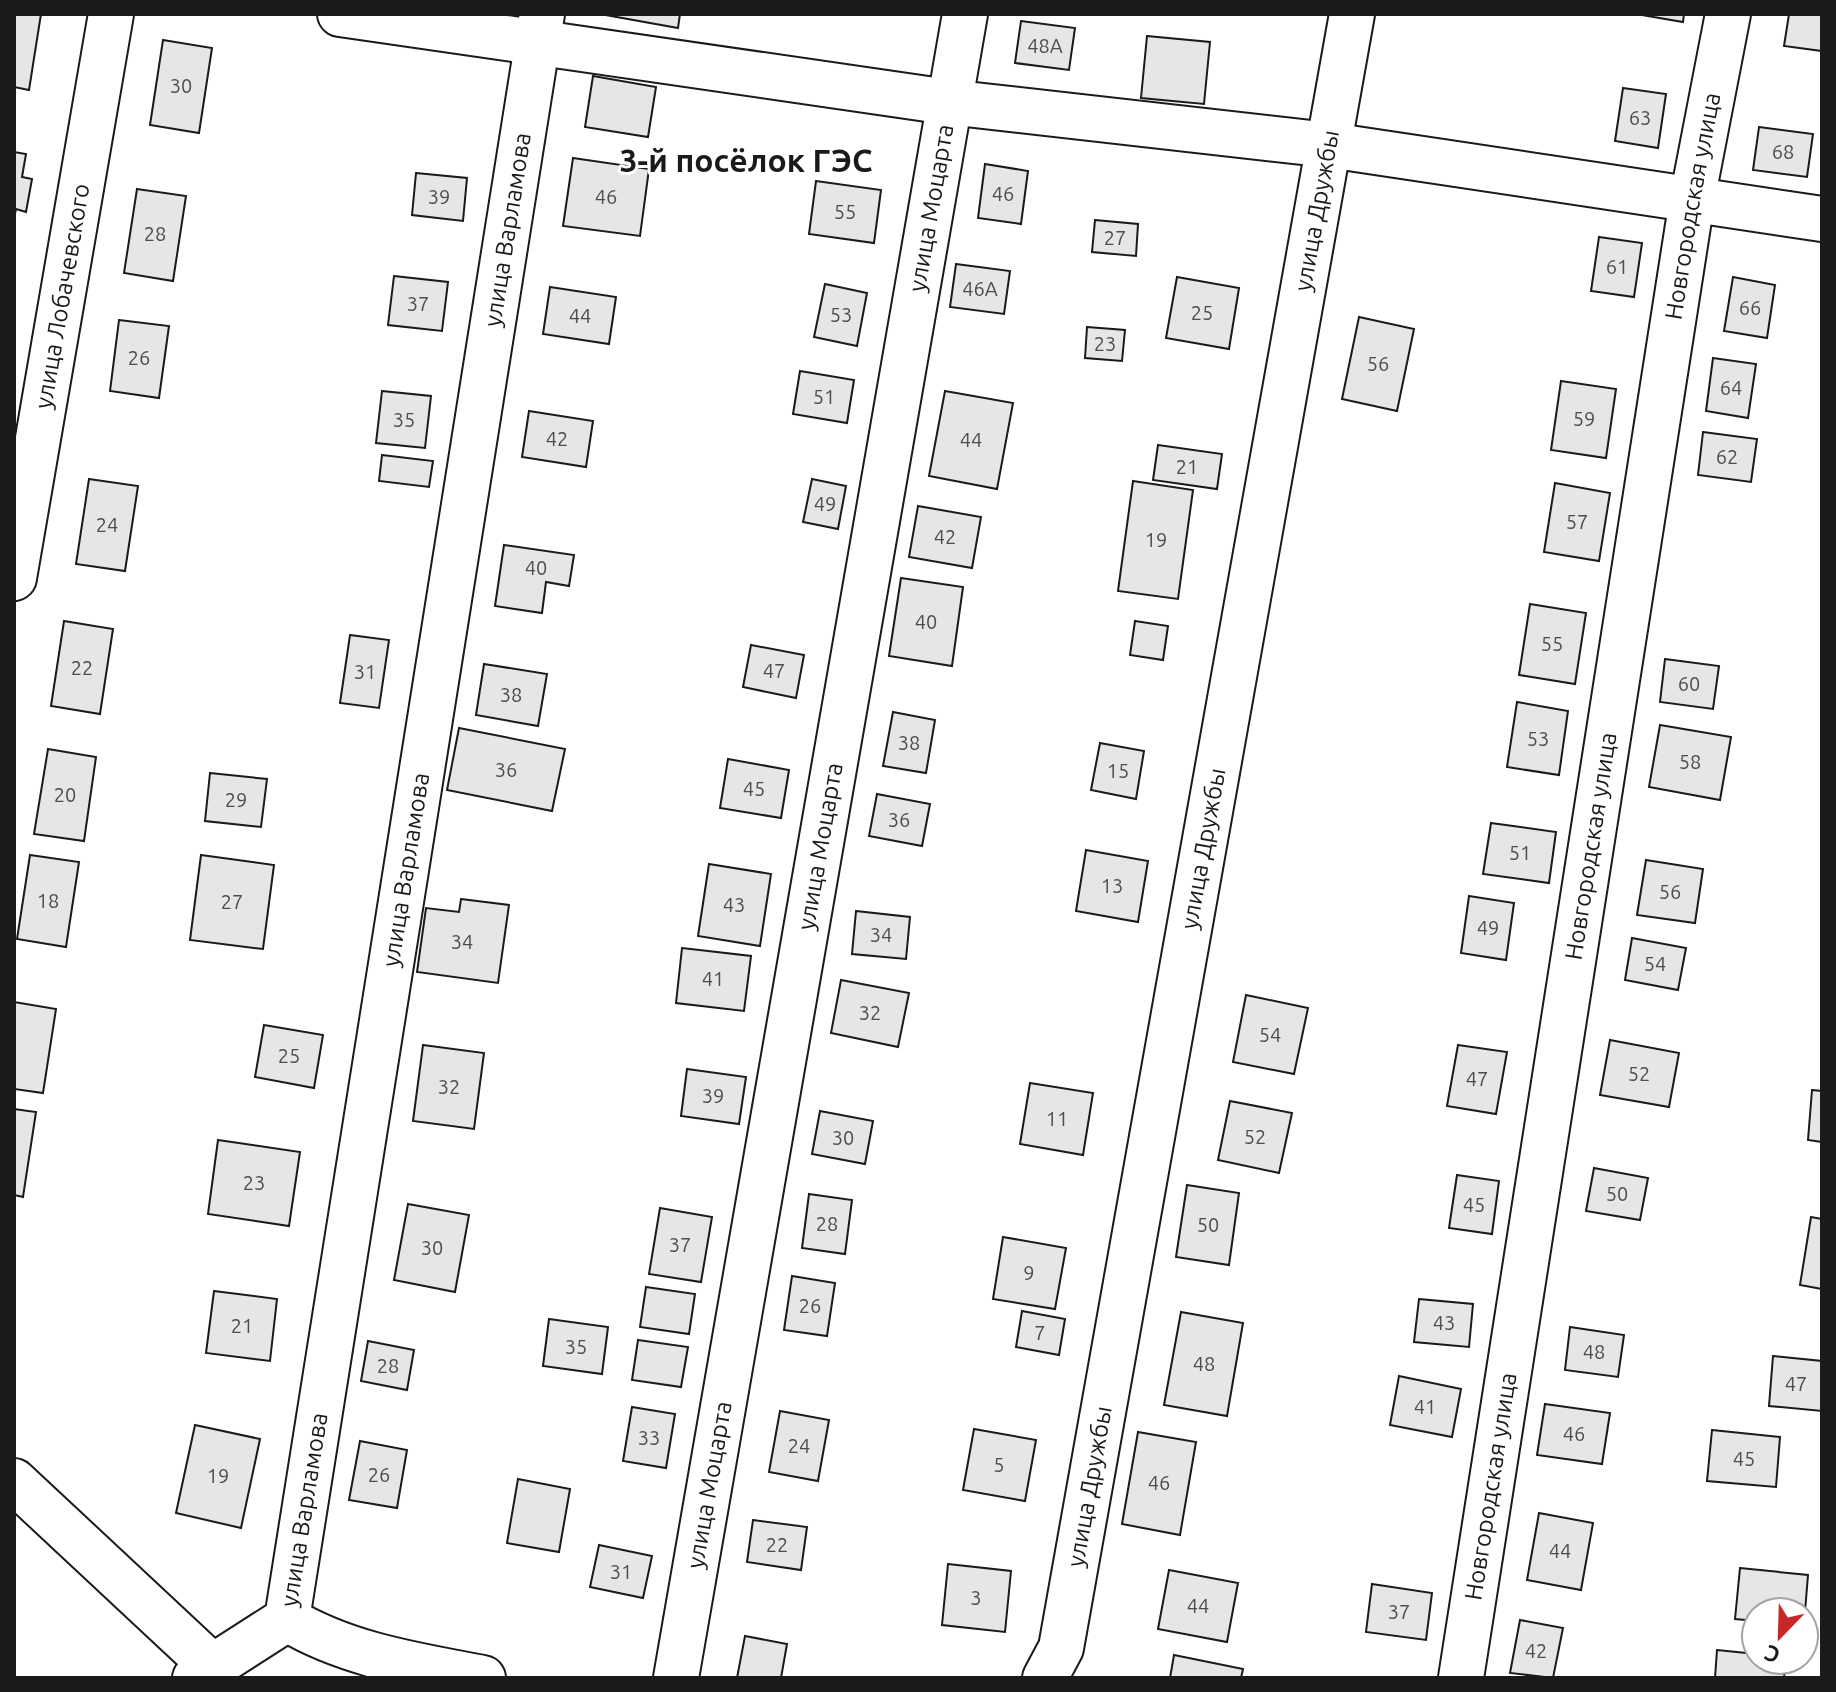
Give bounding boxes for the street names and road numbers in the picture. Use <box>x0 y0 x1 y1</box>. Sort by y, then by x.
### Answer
street label: Новгородская улица <box>1659 90 1725 321</box>
street label: улица Моцарта <box>903 122 959 294</box>
street label: улица Дружбы <box>1289 128 1344 293</box>
street label: улица Варламова <box>478 131 536 329</box>
street label: улица Лобачевского <box>29 181 95 411</box>
street label: Новгородская улица <box>1559 730 1622 962</box>
street label: улица Моцарта <box>792 761 848 932</box>
street label: улица Дружбы <box>1175 766 1230 931</box>
street label: улица Варламова <box>377 771 434 969</box>
street label: Новгородская улица <box>1459 1371 1522 1602</box>
street label: улица Моцарта <box>681 1399 737 1571</box>
street label: улица Дружбы <box>1062 1404 1117 1569</box>
street label: улица Варламова <box>275 1411 333 1609</box>

